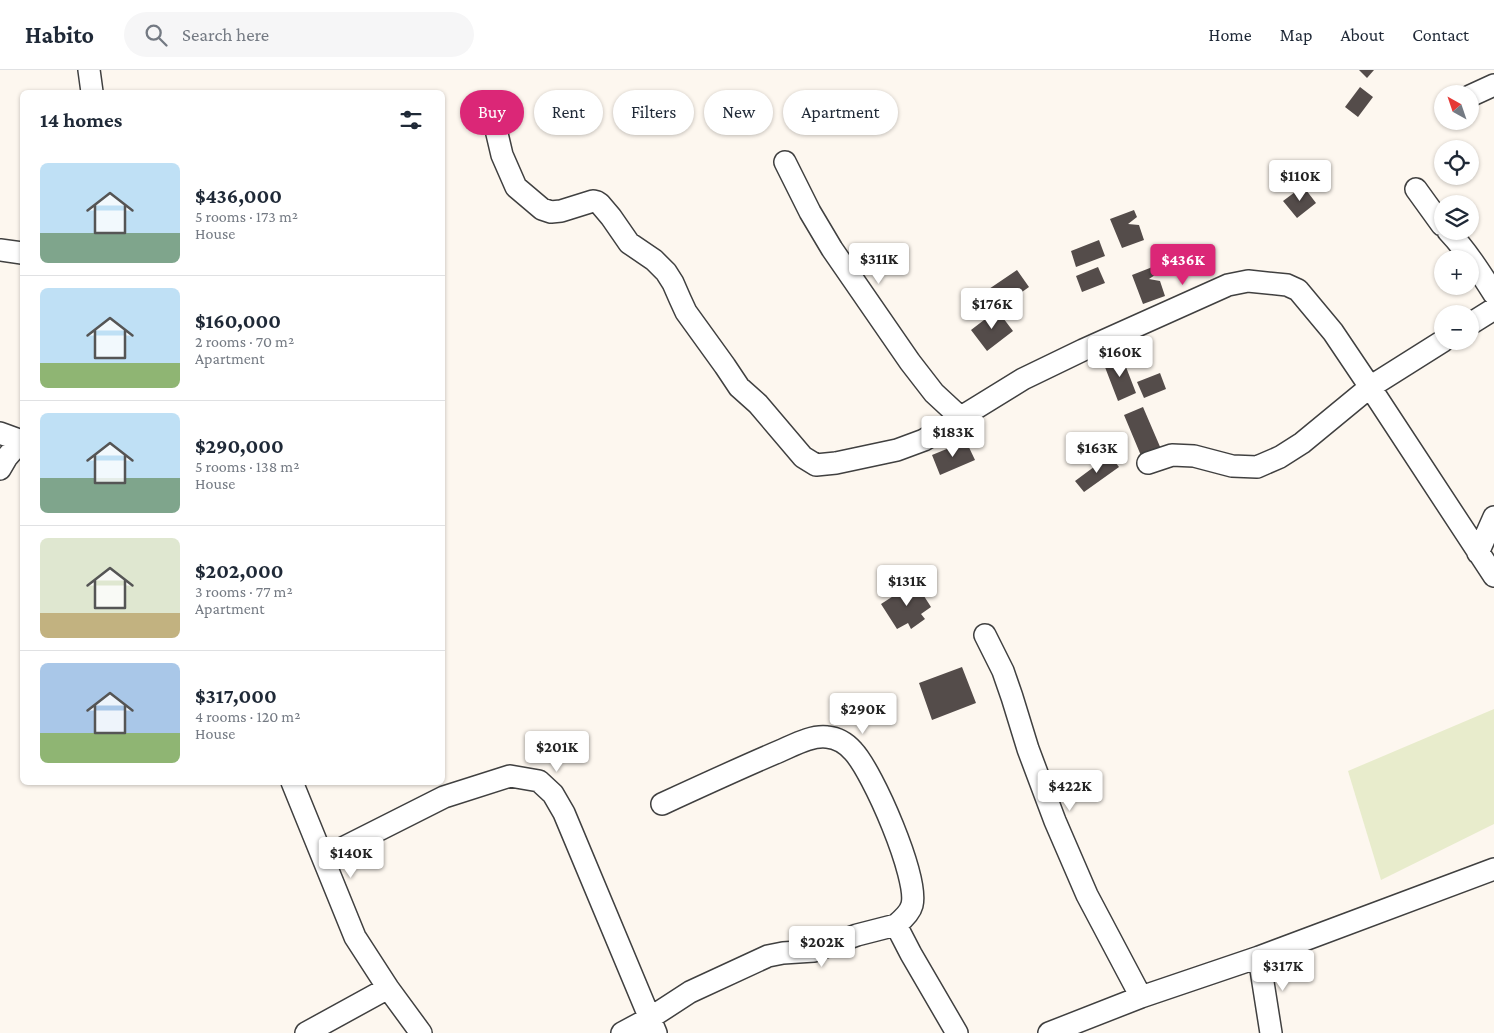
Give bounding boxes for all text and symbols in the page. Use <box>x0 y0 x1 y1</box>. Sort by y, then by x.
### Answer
search box <box>124 12 474 57</box>
text: Habito <box>25 21 94 48</box>
icon: search <box>142 21 170 49</box>
text: Search here <box>182 24 269 45</box>
text: Home <box>1209 25 1252 45</box>
text: Map <box>1280 25 1312 45</box>
text: About <box>1340 25 1384 45</box>
text: Contact <box>1412 25 1469 45</box>
north arrow <box>1434 85 1479 130</box>
map controls <box>1434 85 1479 350</box>
chip: Buy <box>460 90 524 135</box>
chip: Rent <box>534 90 603 135</box>
chip: Filters <box>613 90 694 135</box>
chip: New <box>704 90 773 135</box>
chip: Apartment <box>783 90 898 135</box>
icon: filters <box>397 106 425 134</box>
text: 14 homes <box>40 108 122 132</box>
button: locate <box>1434 140 1479 185</box>
pin: $110K <box>1265 160 1335 202</box>
text: $110K <box>1280 167 1320 184</box>
icon: home <box>80 183 140 243</box>
text: $436,000 <box>195 184 282 208</box>
button: layers <box>1434 195 1479 240</box>
text: 5 rooms · 173 m² <box>195 208 298 225</box>
text: House <box>195 225 235 242</box>
pin: $311K <box>844 242 914 285</box>
pin: $436K <box>1148 244 1218 286</box>
text: $311K <box>860 250 898 267</box>
button: + <box>1434 250 1479 295</box>
text: $436K <box>1161 251 1205 268</box>
pin: $176K <box>957 288 1027 330</box>
text: $176K <box>972 295 1012 312</box>
button: − <box>1434 305 1479 350</box>
icon: home <box>80 308 140 368</box>
text: $160,000 <box>195 309 281 333</box>
text: 2 rooms · 70 m² <box>195 333 294 350</box>
pin: $160K <box>1085 336 1155 378</box>
text: $160K <box>1099 343 1141 360</box>
text: Apartment <box>195 350 265 367</box>
pin: $183K <box>918 416 988 458</box>
text: $183K <box>932 423 974 440</box>
pin: $163K <box>1062 432 1132 474</box>
icon: home <box>80 433 140 493</box>
text: $290,000 <box>195 434 284 458</box>
text: $163K <box>1077 439 1117 456</box>
text: 5 rooms · 138 m² <box>195 458 299 475</box>
text: House <box>195 475 235 492</box>
icon: home <box>80 558 140 618</box>
text: $202,000 <box>195 559 283 583</box>
pin: $131K <box>872 564 942 607</box>
text: $131K <box>888 572 926 589</box>
text: 3 rooms · 77 m² <box>195 583 293 600</box>
text: Apartment <box>195 600 265 617</box>
icon: home <box>80 683 140 743</box>
text: $317,000 <box>195 684 277 708</box>
pin: $290K <box>828 692 898 735</box>
text: $290K <box>841 700 885 717</box>
text: 4 rooms · 120 m² <box>195 708 300 725</box>
text: House <box>195 725 235 742</box>
pin: $201K <box>522 730 592 773</box>
text: $201K <box>536 738 578 755</box>
pin: $422K <box>1035 770 1105 812</box>
text: $422K <box>1049 777 1091 794</box>
pin: $140K <box>316 836 386 879</box>
text: $140K <box>330 844 372 861</box>
pin: $202K <box>787 926 857 968</box>
text: $202K <box>800 933 844 950</box>
pin: $317K <box>1248 950 1318 992</box>
text: $317K <box>1263 957 1303 974</box>

